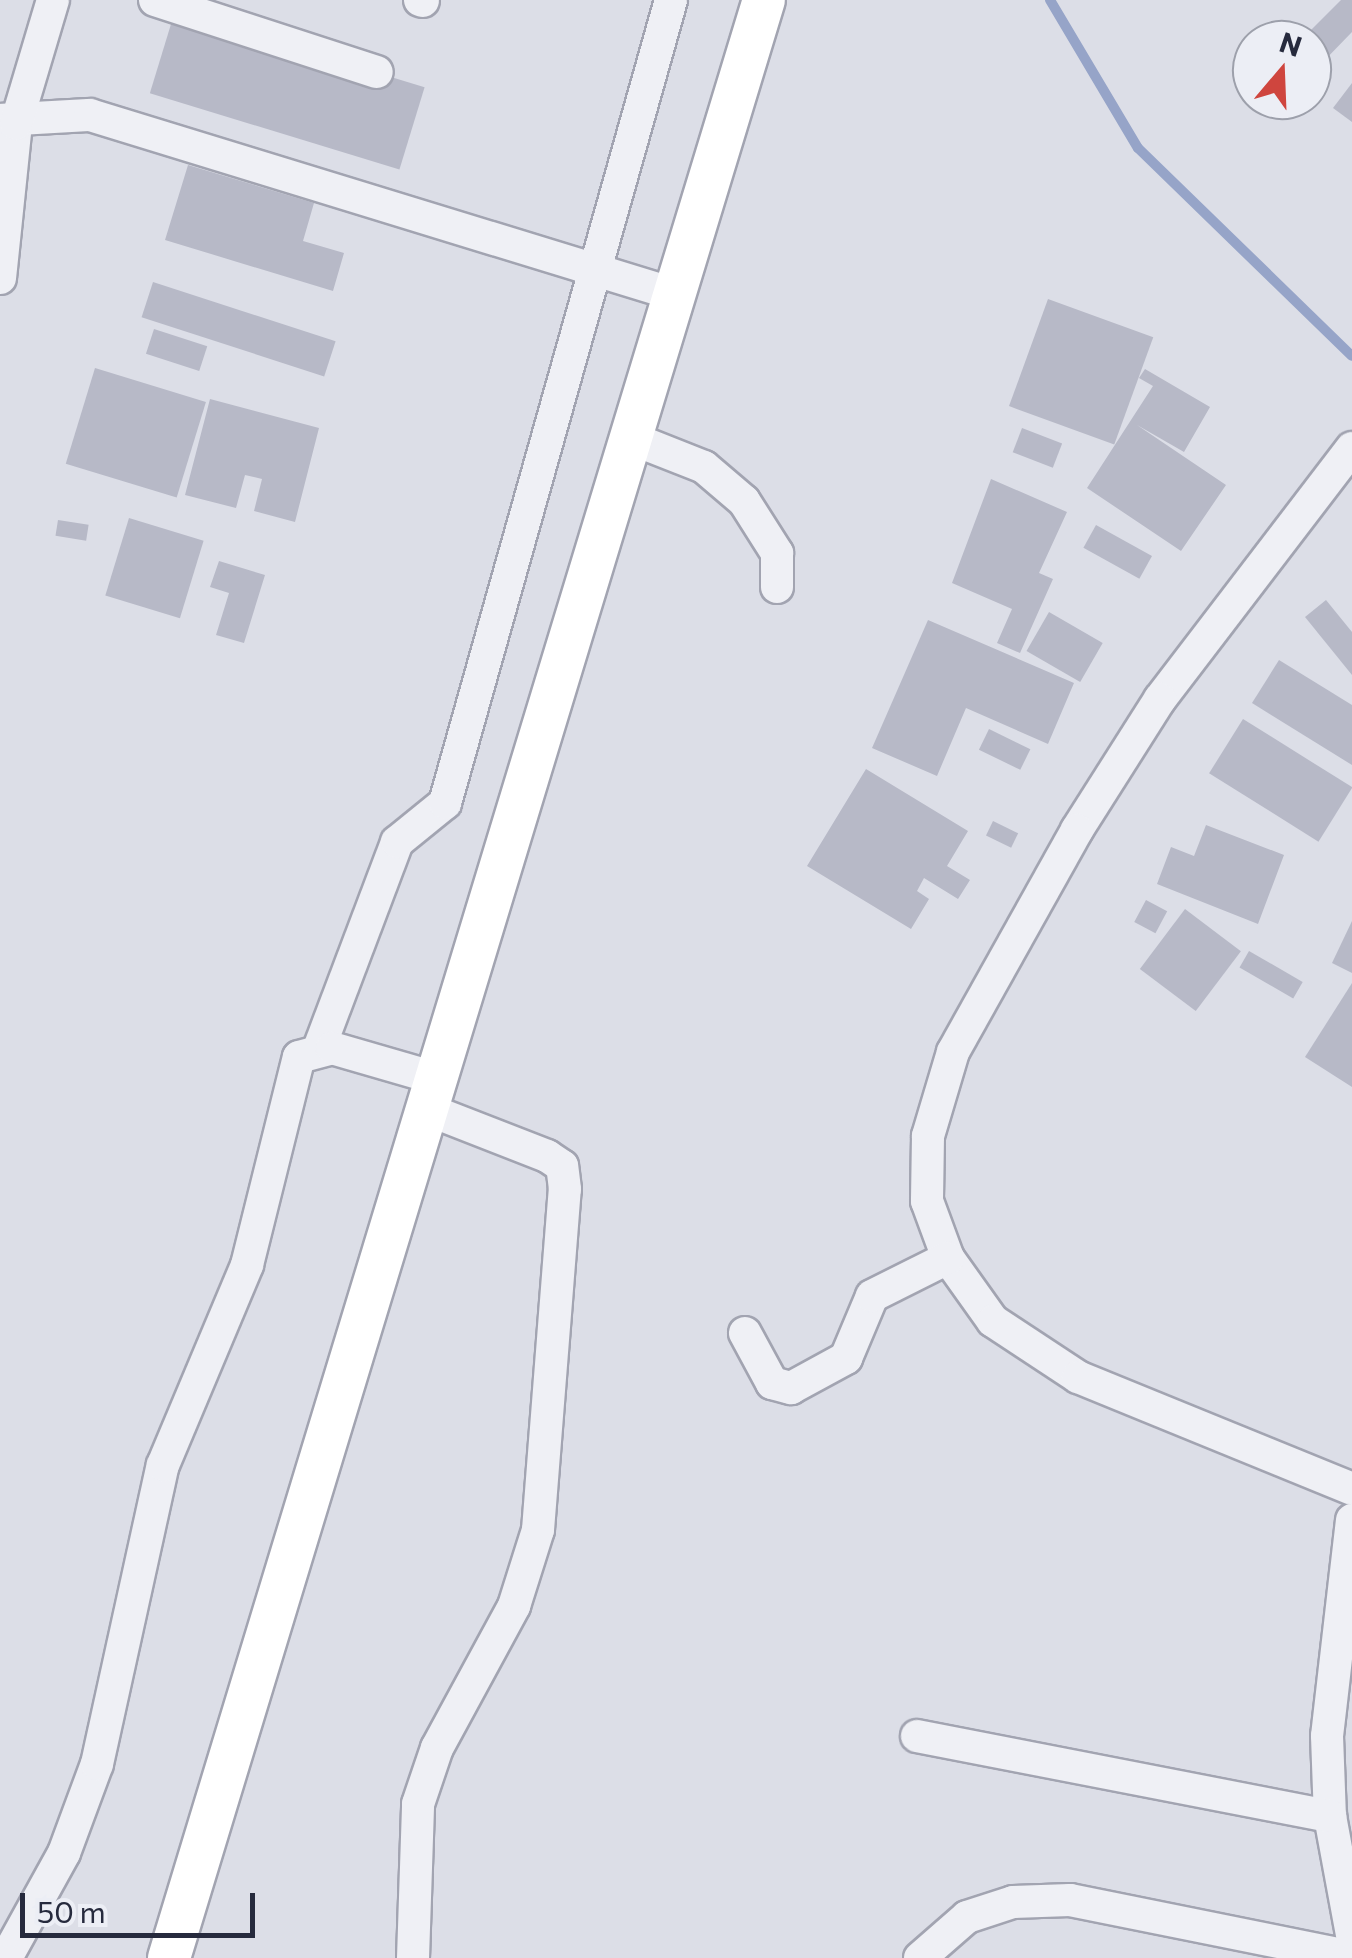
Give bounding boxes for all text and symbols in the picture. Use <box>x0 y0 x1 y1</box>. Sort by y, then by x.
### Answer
north arrow <box>1232 20 1332 120</box>
text: N <box>1276 24 1307 63</box>
scale bar <box>25 1873 260 1935</box>
text: 50 m <box>37 1892 106 1929</box>

